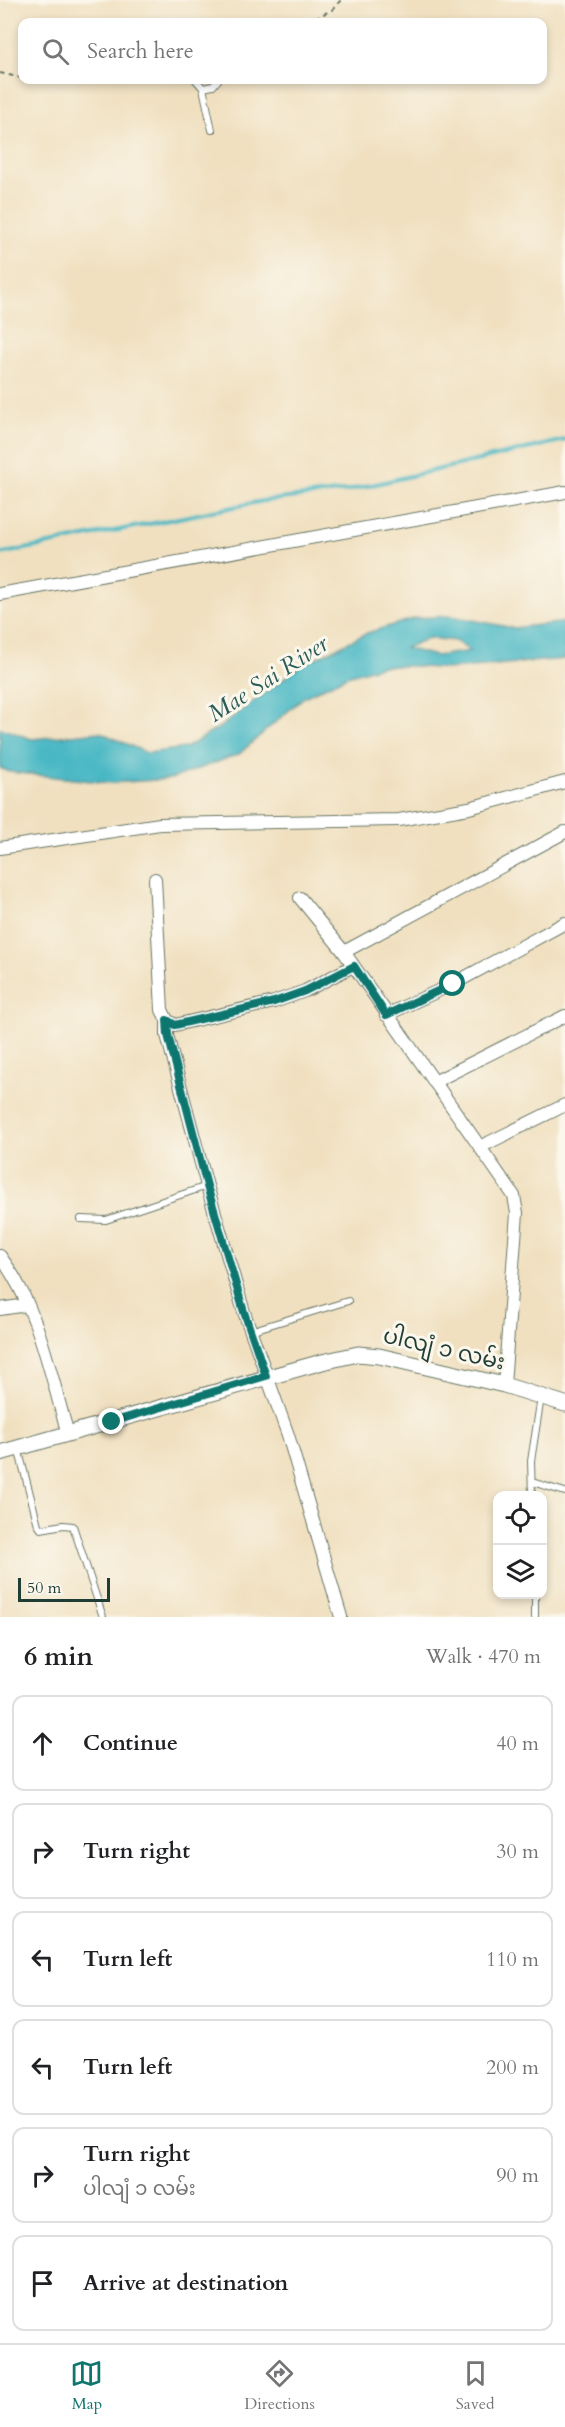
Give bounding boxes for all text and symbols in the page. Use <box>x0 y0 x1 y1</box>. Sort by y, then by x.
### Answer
search box <box>18 18 547 84</box>
icon: search <box>39 35 72 68</box>
text: Search here <box>87 36 194 66</box>
water label: Mae Sai River <box>201 627 336 730</box>
route start <box>439 970 465 996</box>
street label: ပါလျံ ၁ လမ်း <box>380 1319 508 1380</box>
route end <box>98 1408 124 1434</box>
map controls <box>493 1491 547 1599</box>
button: locate <box>493 1491 547 1545</box>
button: layers <box>493 1545 547 1599</box>
scale bar <box>18 1575 110 1602</box>
text: 50 m <box>27 1577 61 1599</box>
text: 6 min <box>24 1639 93 1674</box>
text: Walk · 470 m <box>426 1643 541 1670</box>
icon: ahead <box>26 1727 59 1760</box>
text: Continue <box>83 1728 178 1758</box>
text: 40 m <box>496 1730 539 1757</box>
icon: right <box>26 1835 59 1868</box>
text: Turn right <box>83 1836 190 1866</box>
text: 30 m <box>496 1838 539 1865</box>
icon: left <box>26 1943 59 1976</box>
text: Turn left <box>83 1944 172 1974</box>
text: 110 m <box>486 1946 539 1973</box>
icon: left <box>26 2051 59 2084</box>
text: Turn left <box>83 2052 172 2082</box>
text: 200 m <box>486 2054 539 2081</box>
text: Turn right <box>83 2139 190 2169</box>
icon: right <box>26 2159 59 2192</box>
text: 90 m <box>496 2162 539 2189</box>
text: ပါလျံ ၁ လမ်း <box>83 2175 196 2202</box>
icon: arrive <box>26 2267 59 2300</box>
text: Arrive at destination <box>83 2268 288 2298</box>
tab: Map <box>70 2357 103 2415</box>
tab: Directions <box>244 2357 315 2415</box>
tab: Saved <box>456 2357 495 2415</box>

